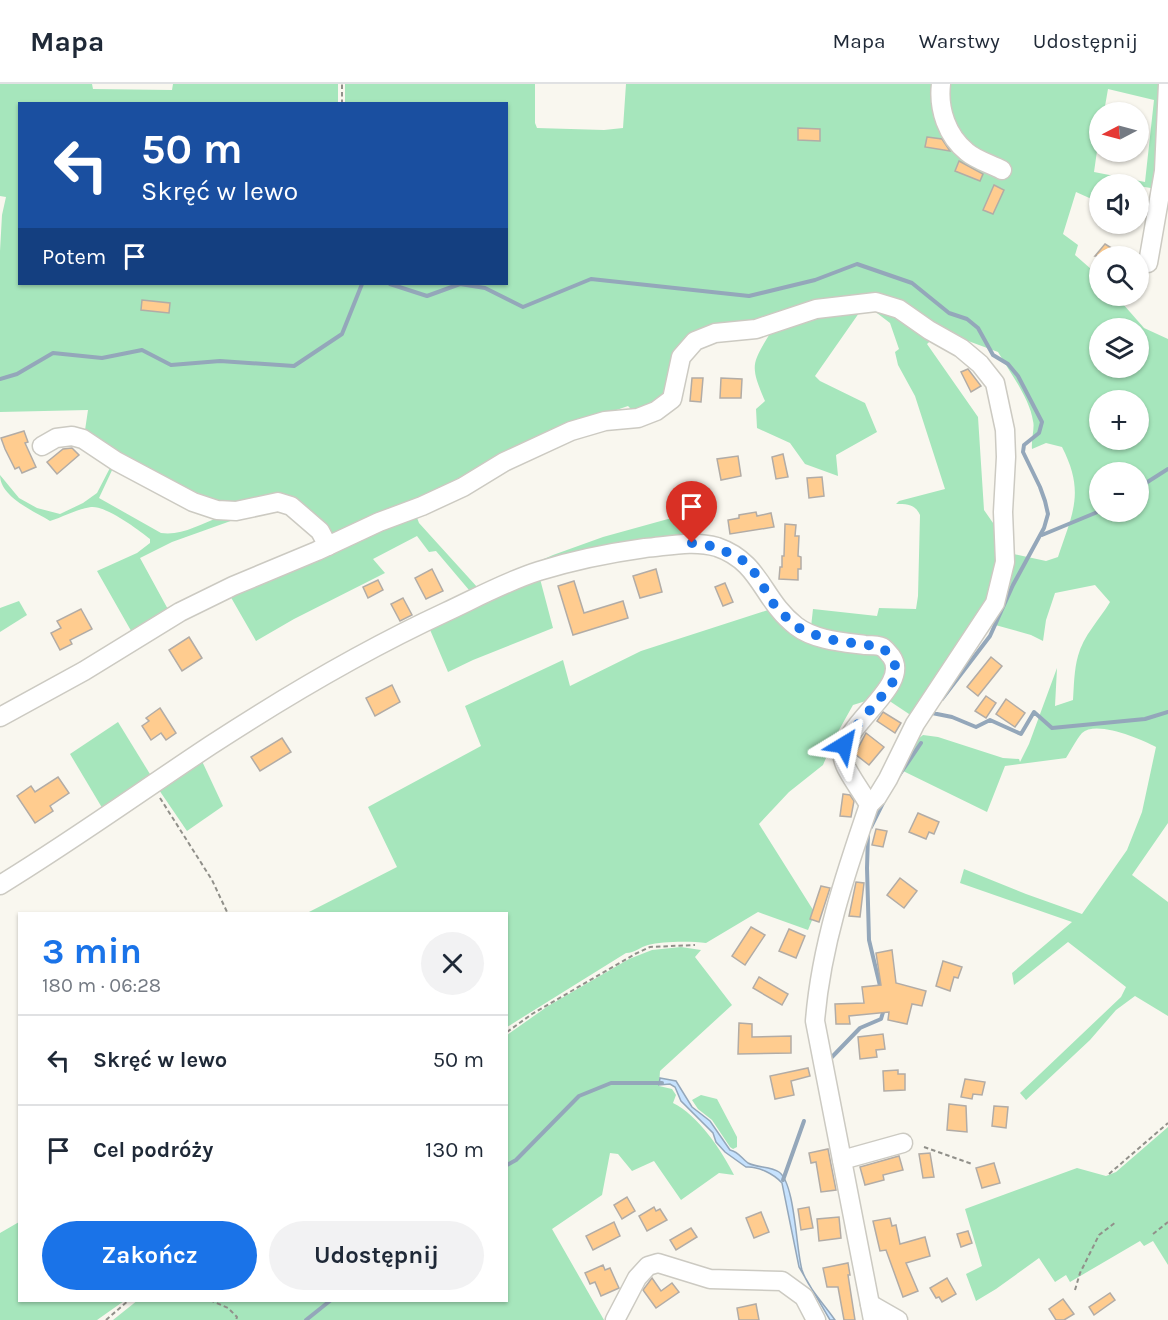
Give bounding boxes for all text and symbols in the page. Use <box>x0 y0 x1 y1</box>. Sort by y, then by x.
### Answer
text: Mapa <box>30 25 104 58</box>
text: Mapa <box>832 29 886 53</box>
text: Warstwy <box>919 29 1000 53</box>
text: Udostępnij <box>1033 29 1138 53</box>
north arrow <box>1089 102 1149 162</box>
map controls <box>1089 102 1149 522</box>
text: 50 m <box>141 124 243 174</box>
icon: left <box>42 126 120 204</box>
button: sound <box>1089 174 1149 234</box>
text: Skręć w lewo <box>141 175 298 207</box>
icon: arrive <box>118 240 151 273</box>
text: Potem <box>42 244 106 270</box>
button: search <box>1089 246 1149 306</box>
button: layers <box>1089 318 1149 378</box>
button: + <box>1089 390 1149 450</box>
button: − <box>1089 462 1149 522</box>
pin <box>666 481 717 543</box>
icon: arrive <box>675 490 708 523</box>
position arrow <box>812 713 876 777</box>
text: 3 min <box>42 930 142 972</box>
button: close <box>421 932 484 995</box>
text: 180 m · 06:28 <box>42 974 161 997</box>
icon: left <box>42 1044 75 1077</box>
text: Skręć w lewo <box>93 1047 227 1073</box>
text: 50 m <box>433 1047 484 1073</box>
icon: arrive <box>42 1134 75 1167</box>
text: Cel podróży <box>93 1137 213 1163</box>
text: 130 m <box>425 1137 484 1163</box>
button: Zakończ <box>42 1221 257 1290</box>
button: Udostępnij <box>269 1221 484 1290</box>

